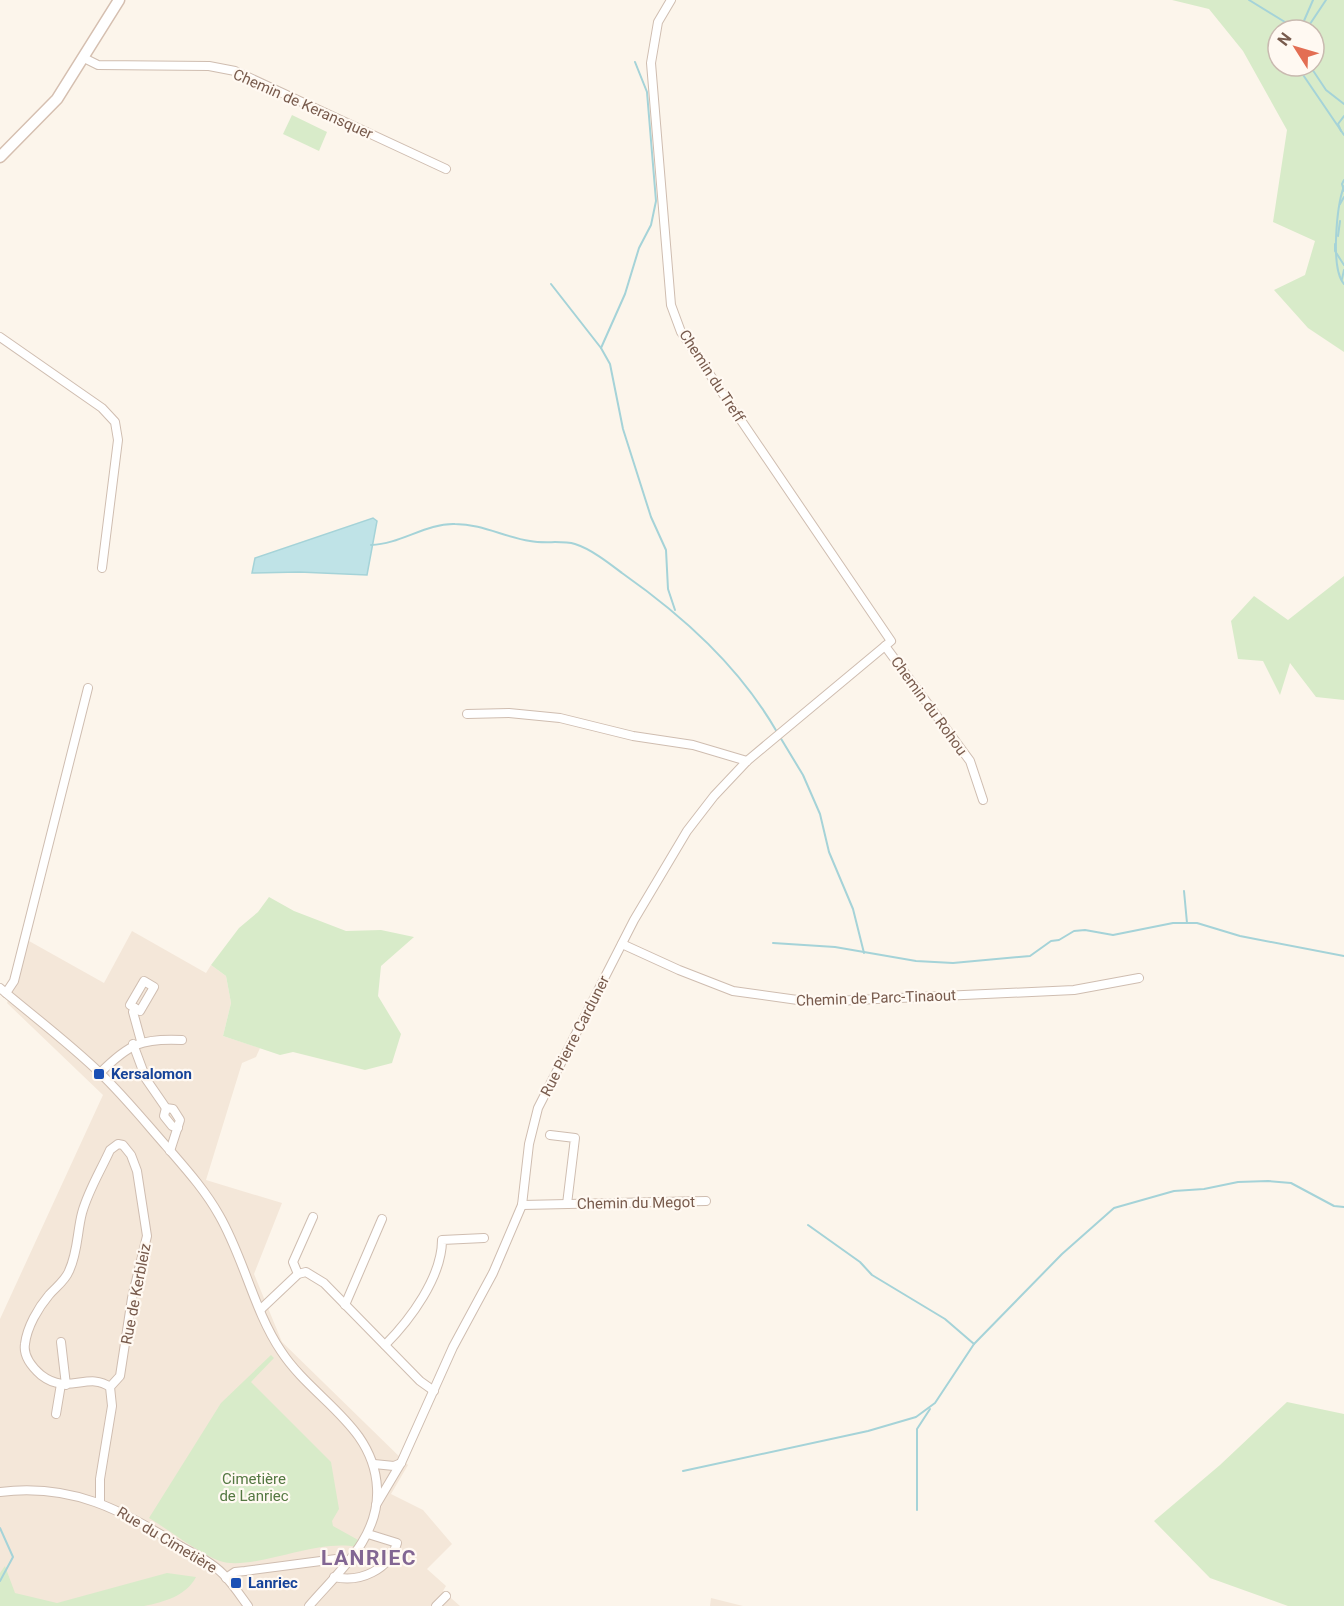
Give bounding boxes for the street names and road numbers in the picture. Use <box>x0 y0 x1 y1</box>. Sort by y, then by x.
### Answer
street label: Chemin de Keransquer <box>230 65 376 143</box>
street label: Chemin du Treff <box>675 326 749 426</box>
street label: Chemin du Rohou <box>887 653 971 759</box>
street label: Rue Pierre Carduner <box>537 973 613 1099</box>
street label: Chemin de Parc-Tinaout <box>796 986 956 1010</box>
street label: Chemin du Megot <box>577 1193 695 1213</box>
street label: Rue de Kerbleiz <box>117 1242 155 1346</box>
street label: Rue du Cimetière <box>114 1503 220 1577</box>

